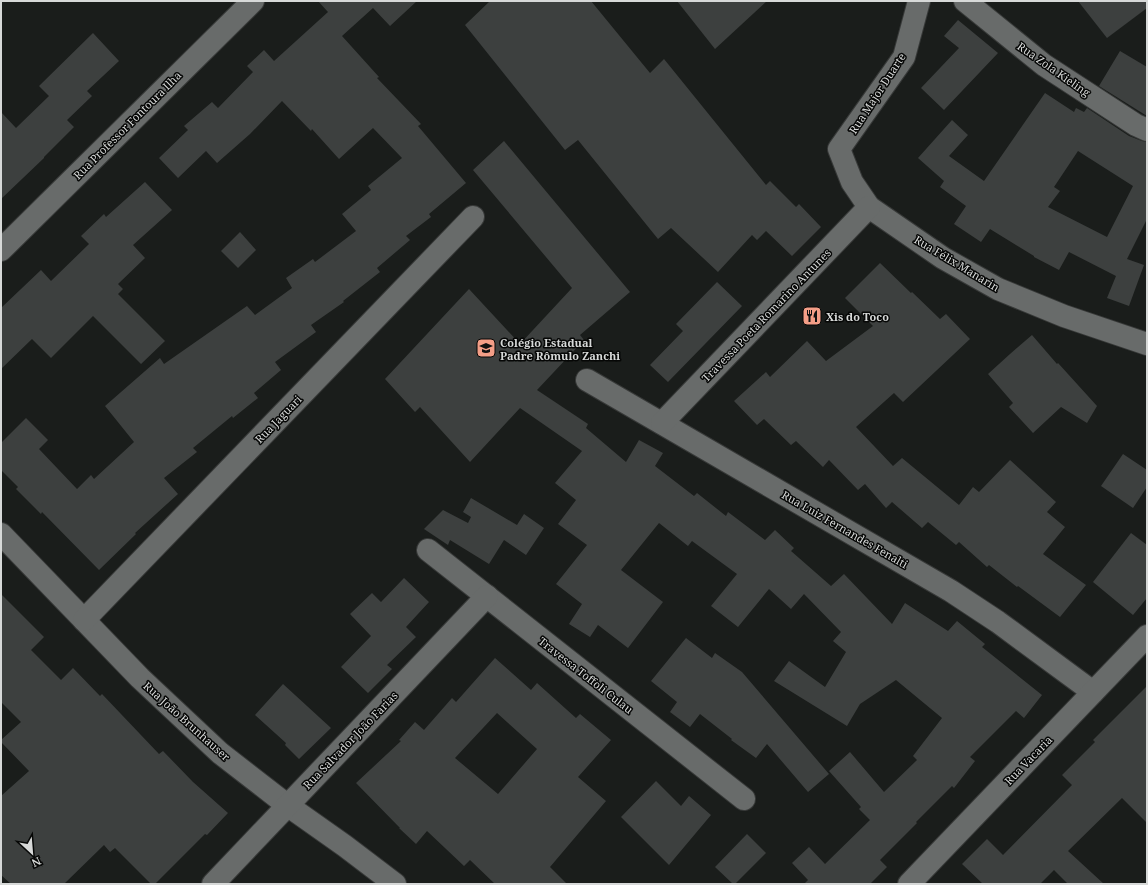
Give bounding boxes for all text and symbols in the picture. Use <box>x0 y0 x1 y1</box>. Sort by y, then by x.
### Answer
street label: Rua Zola Kieling <box>1015 38 1093 100</box>
street label: Rua Major Duarte <box>845 50 909 136</box>
street label: Rua Professor Fontoura Ilha <box>70 68 184 182</box>
street label: Rua Félix Manarin <box>912 232 1002 294</box>
street label: Travessa Poeta Romarino Antunes <box>698 245 834 385</box>
restaurant icon: Xis do Toco <box>801 305 823 327</box>
place label: Xis do Toco <box>826 309 889 324</box>
place label: Colégio Estadual Padre Rômulo Zanchi <box>500 335 620 363</box>
school or university icon: Colégio Estadual Padre Rômulo Zanchi <box>475 337 497 359</box>
street label: Rua Jaguari <box>251 391 305 446</box>
street label: Rua Luiz Fernandes Fenalti <box>779 487 911 572</box>
street label: Travessa Toffoli Culau <box>536 633 636 717</box>
street label: Rua João Brunhauser <box>141 678 234 764</box>
street label: Rua Salvador João Farias <box>299 688 401 792</box>
street label: Rua Vacaria <box>1001 732 1055 788</box>
north arrow <box>12 833 52 873</box>
text: N <box>29 854 44 871</box>

